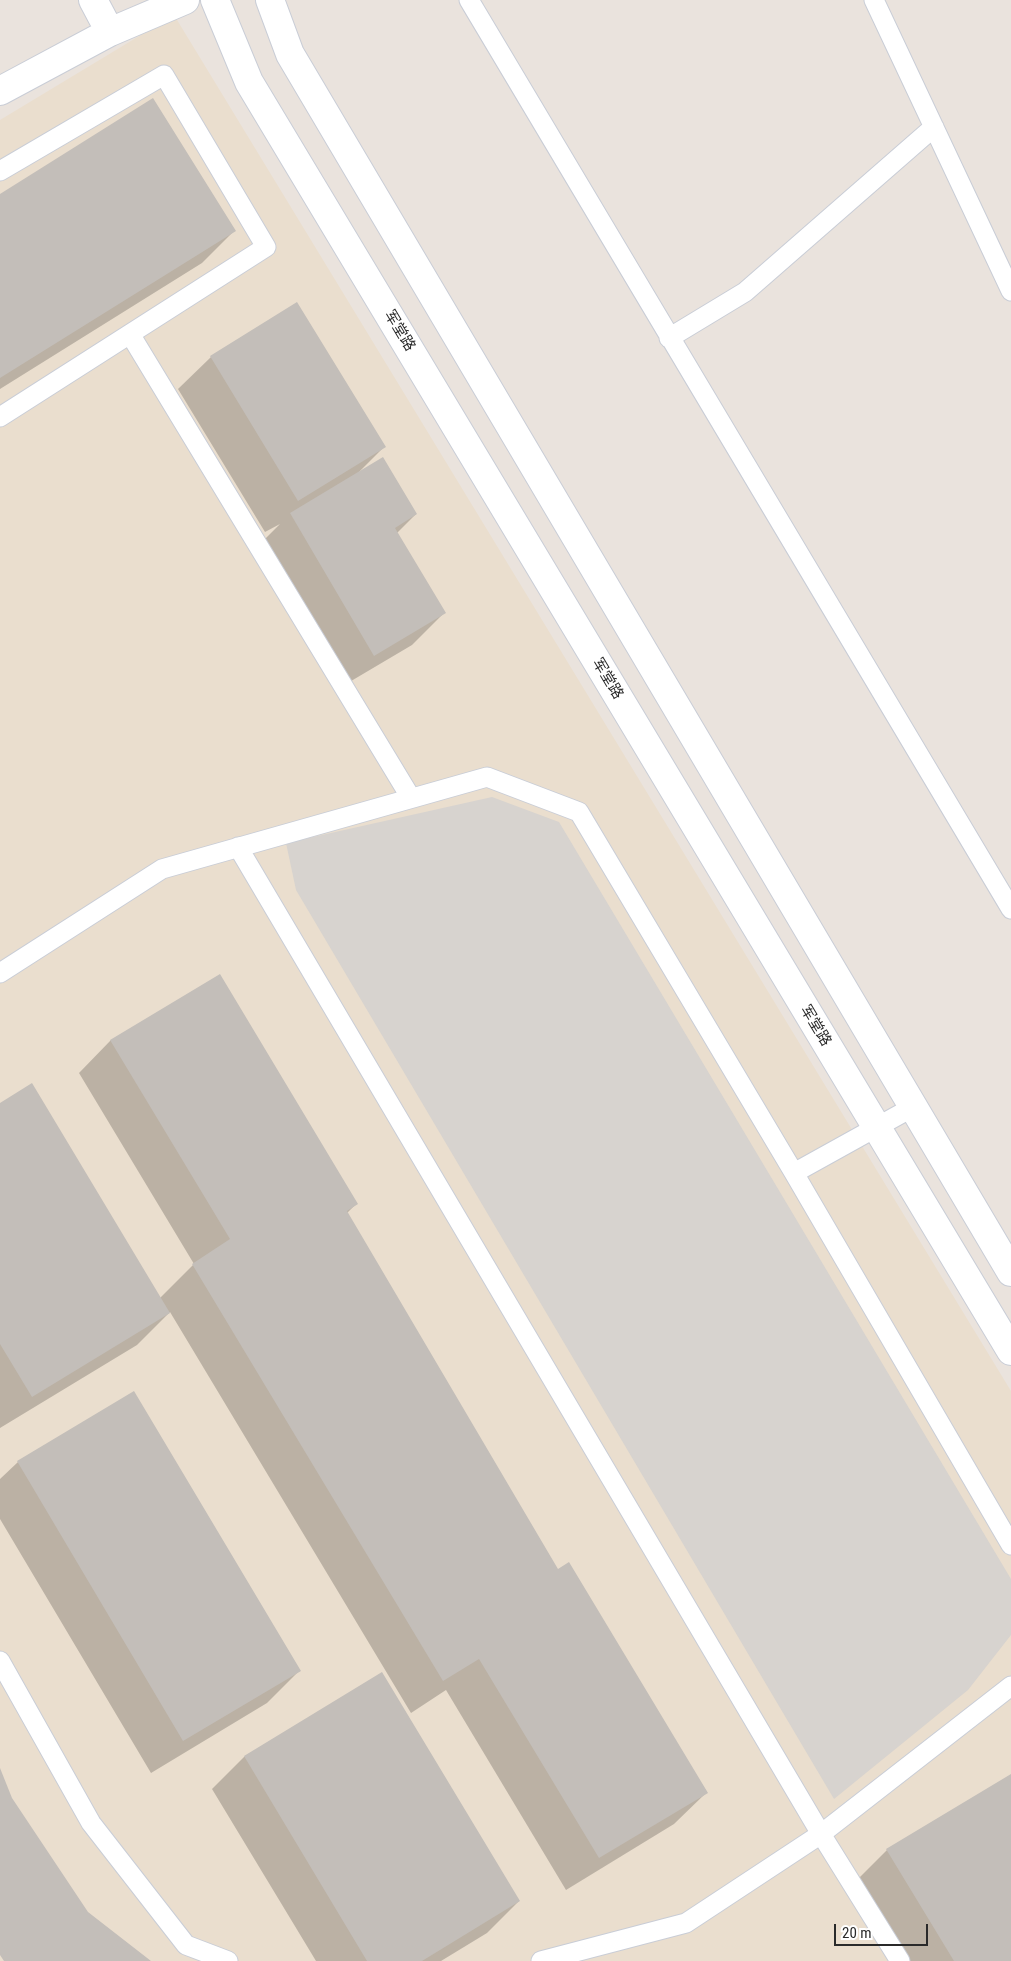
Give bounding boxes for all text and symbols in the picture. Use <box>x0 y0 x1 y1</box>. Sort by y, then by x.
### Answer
street label: 军堂路 <box>380 307 418 355</box>
street label: 军堂路 <box>588 655 626 703</box>
street label: 军堂路 <box>796 1002 834 1050</box>
scale bar <box>836 1914 930 1946</box>
text: 20 m <box>842 1924 872 1942</box>

